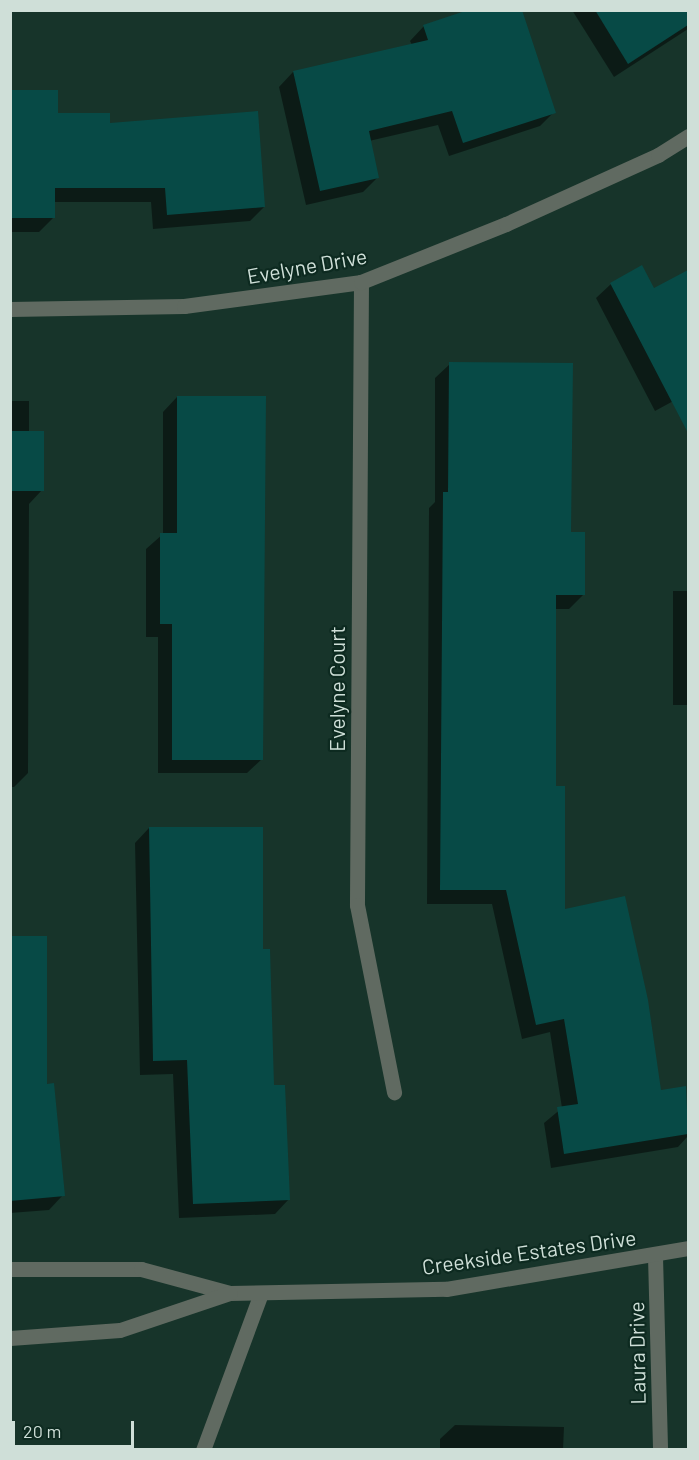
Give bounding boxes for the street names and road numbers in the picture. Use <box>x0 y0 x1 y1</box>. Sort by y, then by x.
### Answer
street label: Evelyne Drive <box>245 243 369 289</box>
street label: Evelyne Court <box>324 626 350 752</box>
street label: Creekside Estates Drive <box>420 1224 638 1280</box>
street label: Laura Drive <box>624 1301 650 1405</box>

